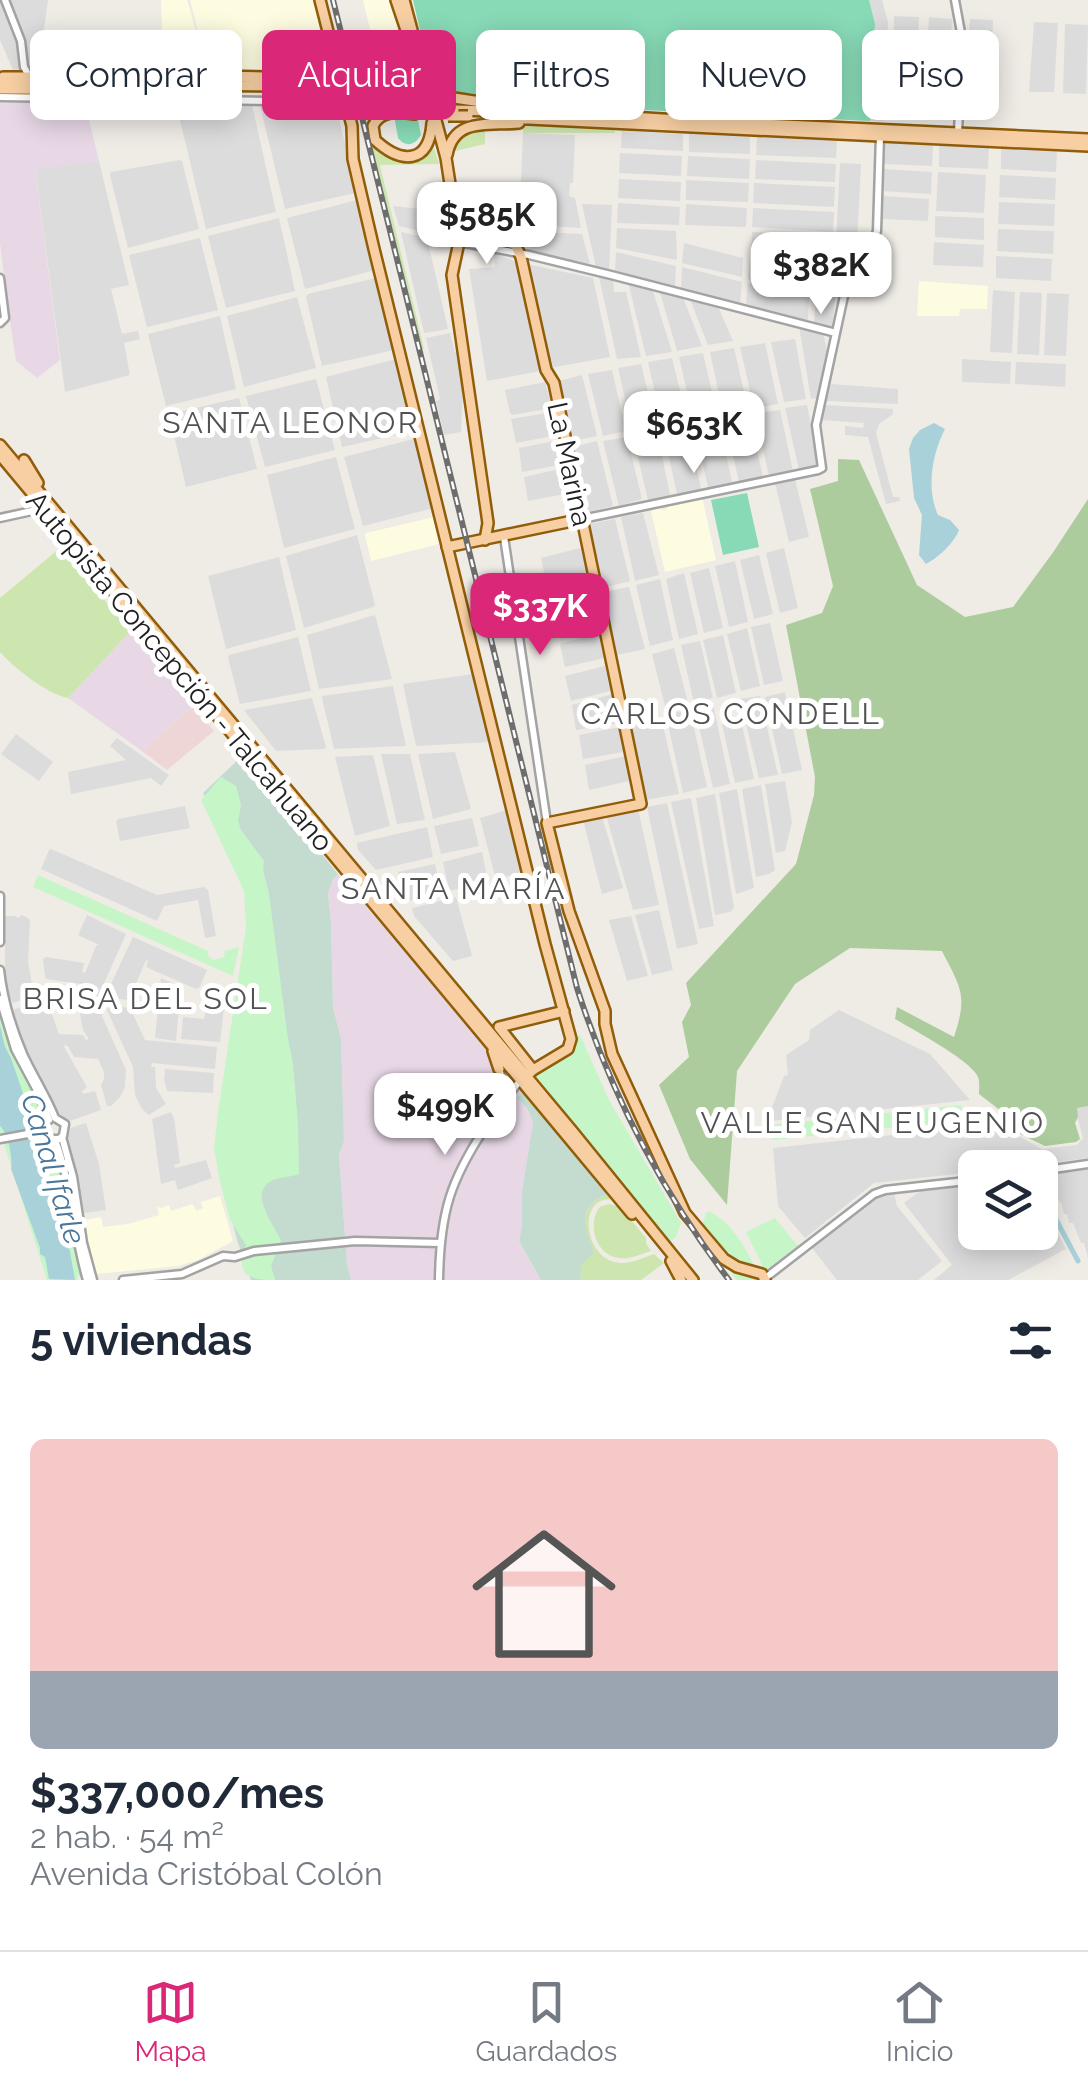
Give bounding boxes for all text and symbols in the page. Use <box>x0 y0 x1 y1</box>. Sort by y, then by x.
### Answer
chip: Comprar <box>30 30 242 120</box>
chip: Alquilar <box>262 30 456 120</box>
chip: Filtros <box>476 30 645 120</box>
chip: Nuevo <box>665 30 842 120</box>
chip: Piso <box>862 30 999 120</box>
pin: $585K <box>417 182 557 267</box>
text: $585K <box>439 196 535 233</box>
pin: $382K <box>751 232 891 317</box>
text: $382K <box>773 246 869 283</box>
pin: $653K <box>624 391 764 476</box>
street label: La Marina <box>540 399 599 529</box>
district label: SANTA LEONOR <box>162 405 420 440</box>
text: $653K <box>646 405 742 442</box>
street label: Autopista Concepción - Talcahuano <box>19 485 340 858</box>
pin: $337K <box>470 573 610 658</box>
text: $337K <box>492 587 588 624</box>
district label: CARLOS CONDELL <box>581 696 881 731</box>
district label: SANTA MARÍA <box>341 871 567 906</box>
district label: BRISA DEL SOL <box>23 981 269 1016</box>
pin: $499K <box>375 1073 515 1158</box>
text: $499K <box>396 1087 494 1124</box>
water label: Canal Ifarle <box>14 1089 93 1248</box>
district label: VALLE SAN EUGENIO <box>701 1105 1045 1140</box>
map controls <box>958 1150 1058 1250</box>
button: layers <box>958 1150 1058 1250</box>
icon: filters <box>1003 1313 1058 1368</box>
text: 5 viviendas <box>30 1316 252 1365</box>
icon: home <box>454 1504 634 1684</box>
text: $337,000/mes <box>30 1769 324 1818</box>
text: 2 hab. · 54 m² <box>30 1818 224 1855</box>
text: Avenida Cristóbal Colón <box>30 1855 383 1892</box>
tab: Mapa <box>134 1975 207 2068</box>
tab: Guardados <box>476 1975 617 2068</box>
tab: Inicio <box>886 1975 954 2068</box>

